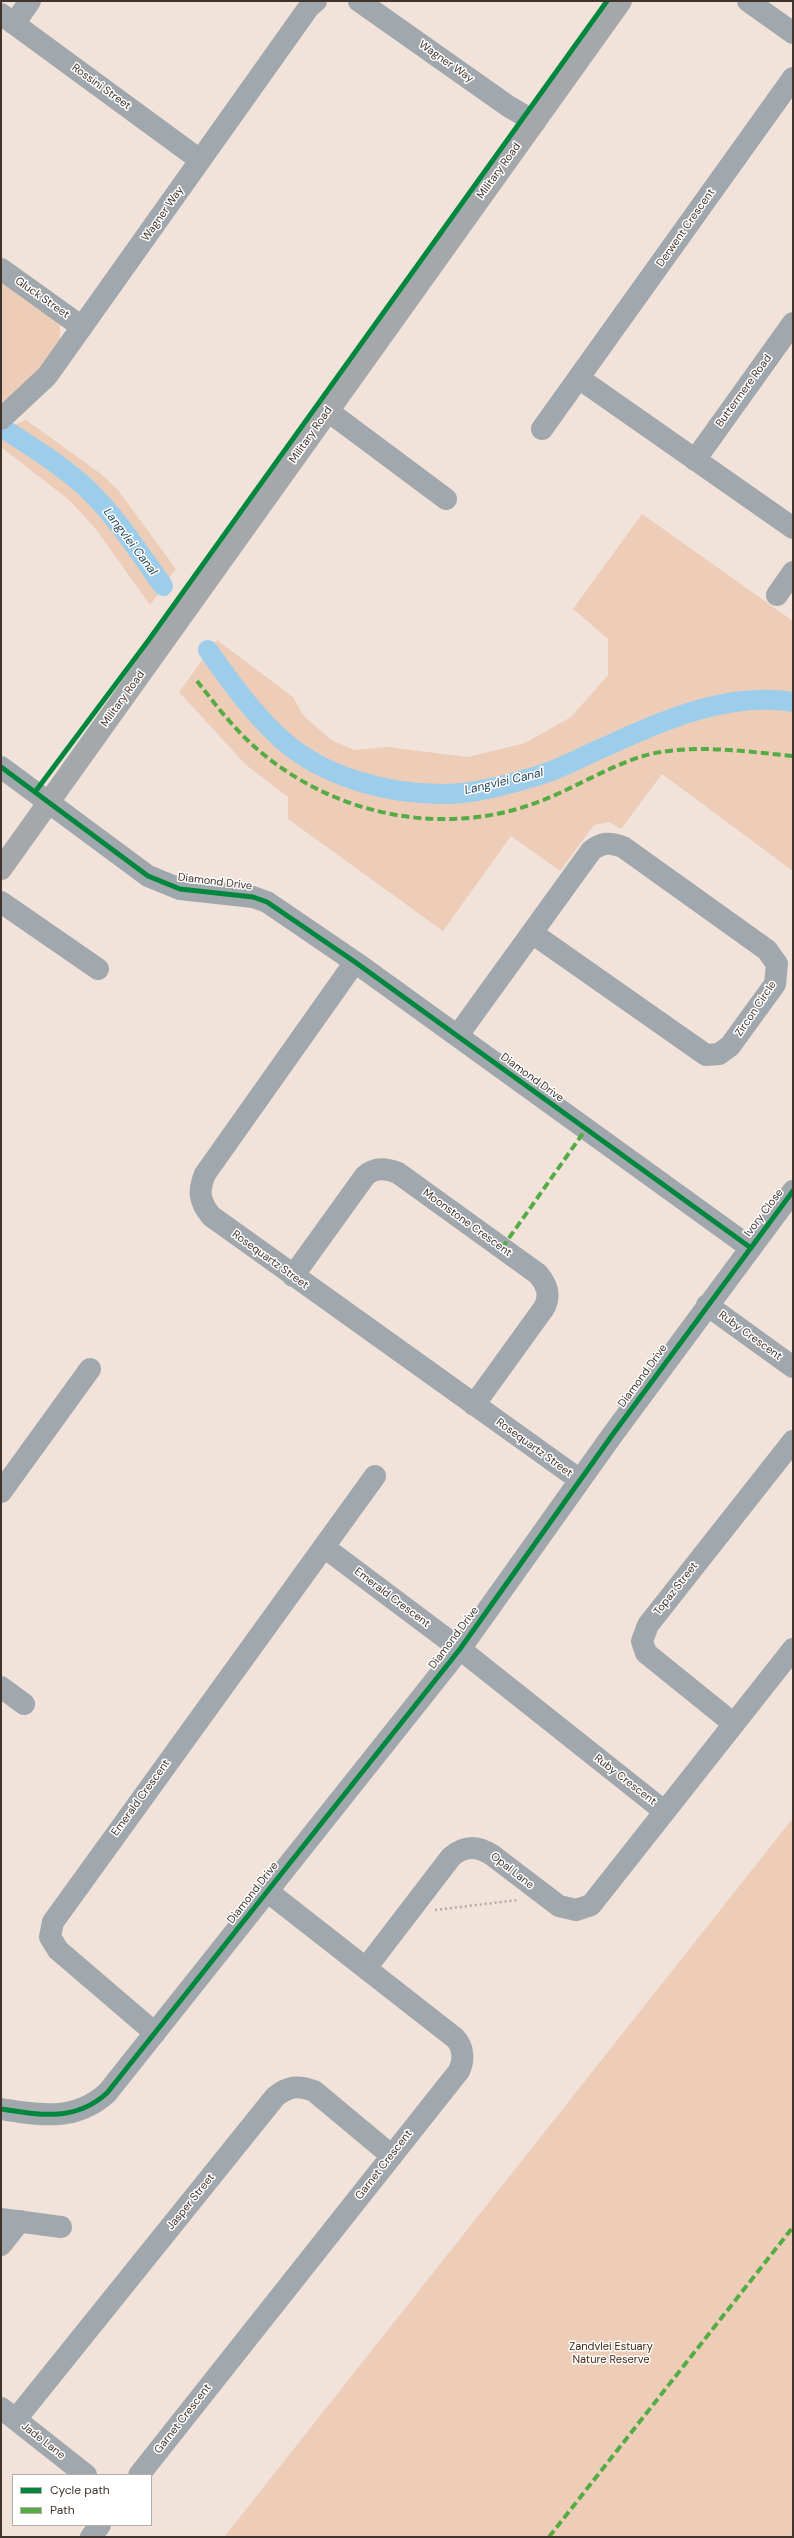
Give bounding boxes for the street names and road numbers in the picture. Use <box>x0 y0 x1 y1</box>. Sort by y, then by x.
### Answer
street label: Wagner Way <box>416 38 476 86</box>
street label: Rossini Street <box>69 61 133 113</box>
street label: Military Road <box>474 140 524 202</box>
street label: Wagner Way <box>139 184 187 244</box>
street label: Derwent Crescent <box>654 186 718 270</box>
street label: Gluck Street <box>12 275 72 321</box>
street label: Buttermere Road <box>713 352 775 430</box>
street label: Military Road <box>287 404 335 466</box>
street label: Military Road <box>98 668 148 730</box>
street label: Diamond Drive <box>177 871 253 893</box>
street label: Zircon Circle <box>733 979 779 1039</box>
street label: Diamond Drive <box>498 1051 566 1105</box>
street label: Moonstone Crescent <box>420 1186 514 1260</box>
street label: Ivory Close <box>742 1187 786 1239</box>
street label: Rosequartz Street <box>229 1228 311 1292</box>
street label: Ruby Crescent <box>716 1309 784 1363</box>
street label: Diamond Drive <box>616 1342 670 1410</box>
street label: Rosequartz Street <box>493 1416 575 1480</box>
street label: Topaz Street <box>651 1560 701 1618</box>
street label: Emerald Crescent <box>352 1565 432 1631</box>
street label: Diamond Drive <box>426 1604 482 1672</box>
street label: Ruby Crescent <box>591 1752 659 1808</box>
street label: Emerald Crescent <box>109 1757 173 1839</box>
street label: Opal Lane <box>488 1850 536 1892</box>
street label: Diamond Drive <box>225 1860 281 1926</box>
street label: Garnet Crescent <box>353 2128 415 2202</box>
street label: Jasper Street <box>164 2171 218 2233</box>
street label: Garnet Crescent <box>152 2382 214 2456</box>
street label: Jade Lane <box>18 2420 68 2462</box>

